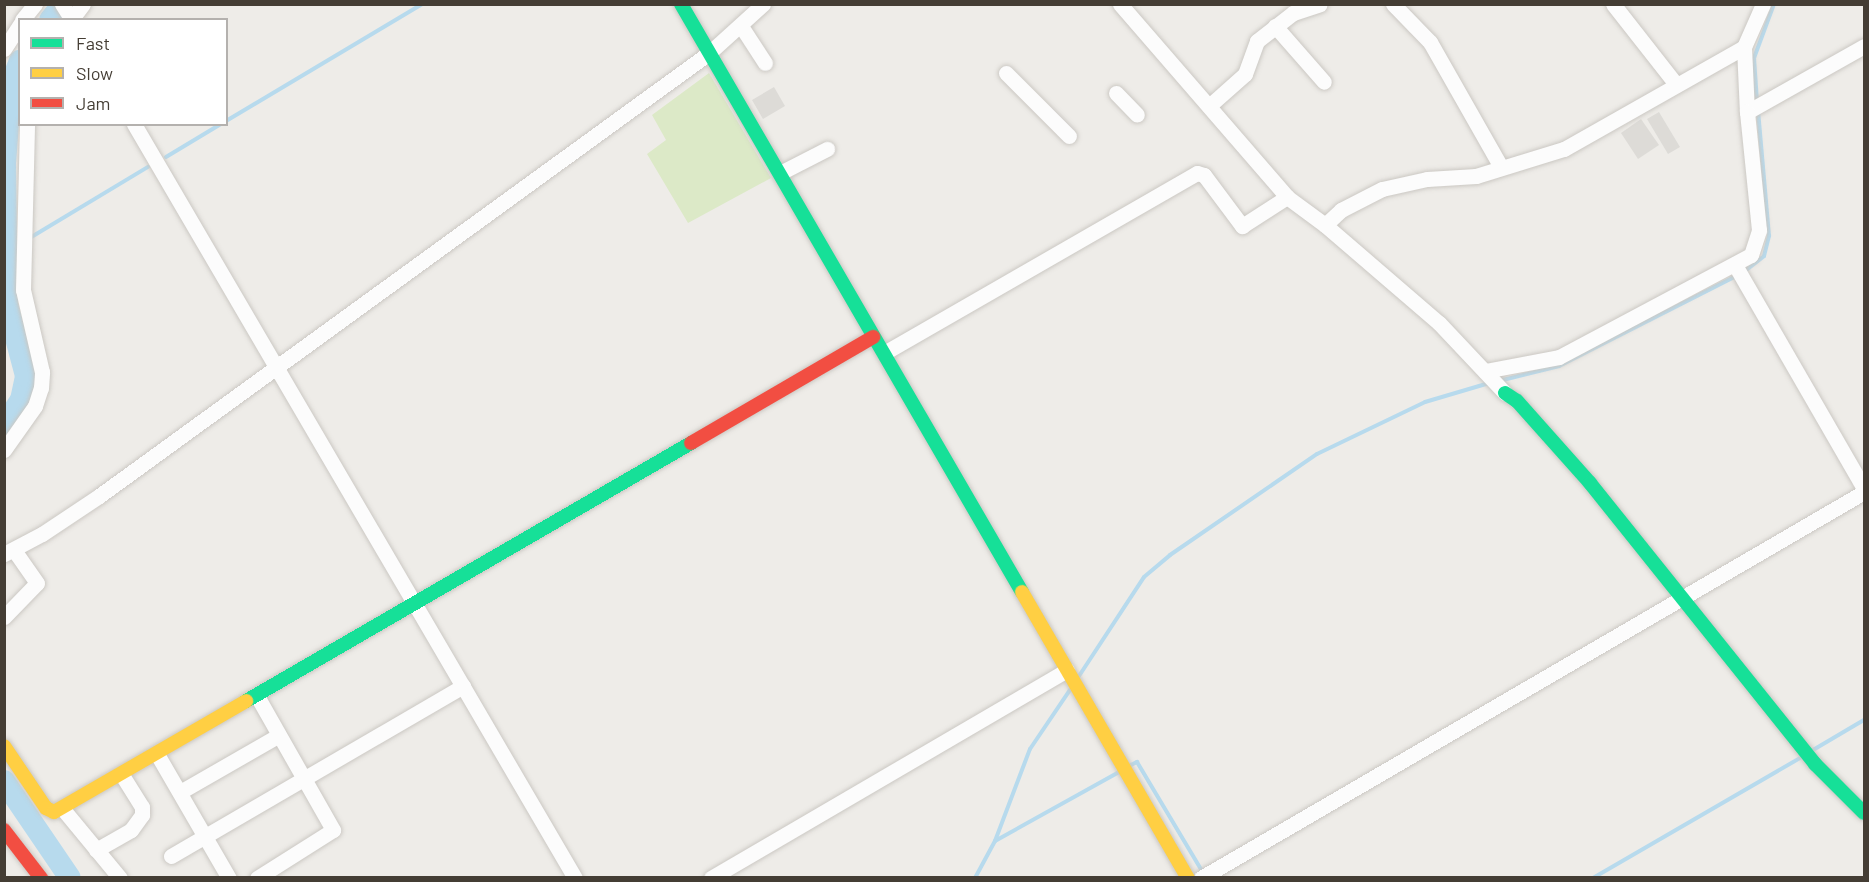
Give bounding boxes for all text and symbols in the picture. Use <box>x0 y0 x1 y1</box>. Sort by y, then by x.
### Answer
legend <box>18 18 228 126</box>
text: Fast <box>76 32 110 54</box>
text: Slow <box>76 62 113 84</box>
text: Jam <box>76 92 110 114</box>

